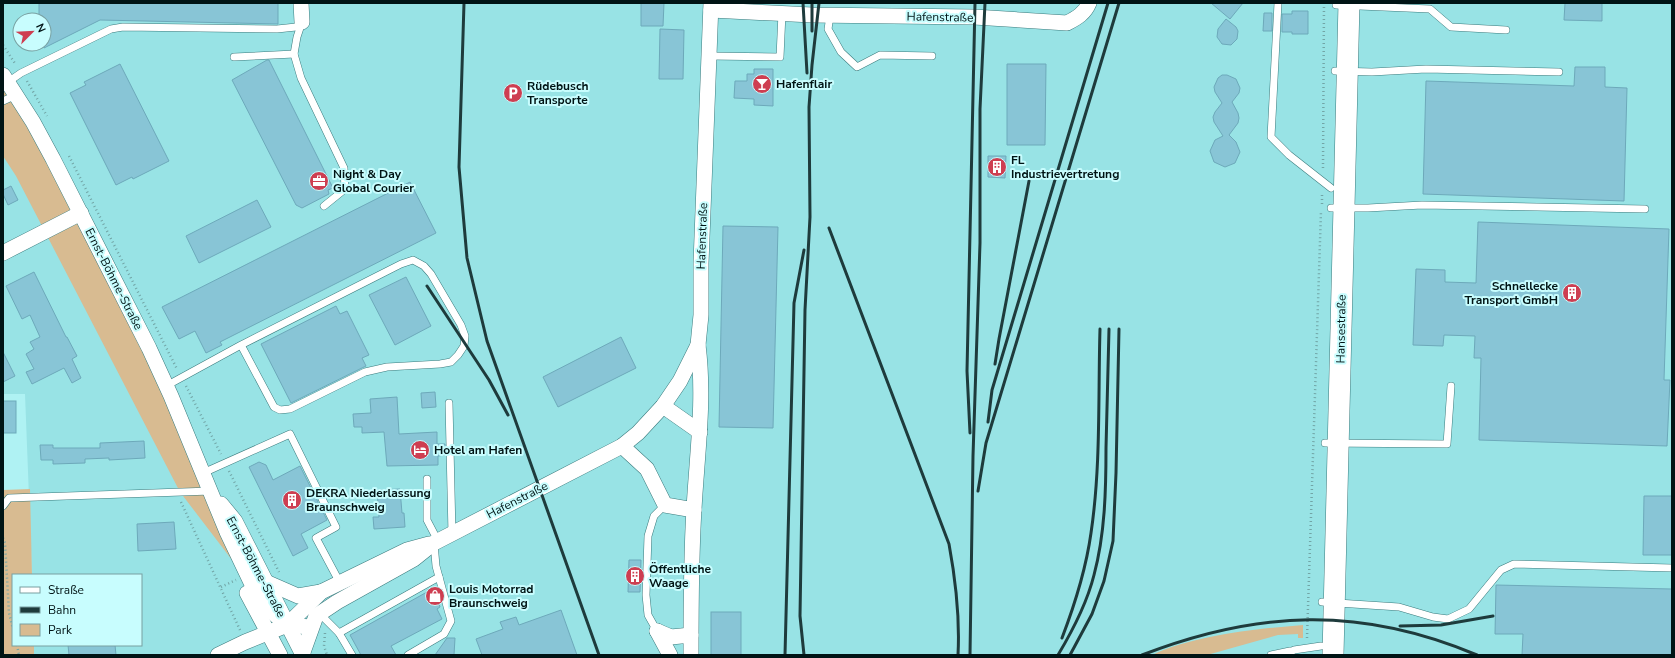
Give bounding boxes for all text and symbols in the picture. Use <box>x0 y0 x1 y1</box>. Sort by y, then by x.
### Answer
street label: Hafenstraße <box>906 8 974 26</box>
north arrow <box>12 12 52 52</box>
text: N <box>32 21 49 35</box>
bar icon: Hafenflair <box>751 73 773 95</box>
place label: Hafenflair <box>776 76 832 92</box>
place label: Rüdebusch Transporte <box>527 78 589 108</box>
parking icon: Rüdebusch Transporte <box>502 82 524 104</box>
place label: FL Industrievertretung <box>1011 152 1119 182</box>
building icon: FL Industrievertretung <box>986 156 1008 178</box>
place label: Night & Day Global Courier <box>333 166 414 196</box>
office icon: Night & Day Global Courier <box>308 170 330 192</box>
street label: Hafenstraße <box>693 202 711 270</box>
street label: Ernst-Böhme-Straße <box>81 225 147 333</box>
place label: Schnellecke Transport GmbH <box>1465 278 1558 308</box>
building icon: Schnellecke Transport GmbH <box>1561 282 1583 304</box>
street label: Hansestraße <box>1332 294 1350 364</box>
hotel icon: Hotel am Hafen <box>409 439 431 461</box>
place label: Hotel am Hafen <box>434 442 522 458</box>
street label: Hafenstraße <box>484 478 550 522</box>
place label: DEKRA Niederlassung Braunschweig <box>306 485 431 515</box>
building icon: DEKRA Niederlassung Braunschweig <box>281 489 303 511</box>
street label: Ernst-Böhme-Straße <box>223 514 289 620</box>
place label: Öffentliche Waage <box>649 561 711 591</box>
building icon: Öffentliche Waage <box>624 565 646 587</box>
legend <box>12 574 142 646</box>
place label: Louis Motorrad Braunschweig <box>449 581 534 611</box>
text: Straße <box>48 582 84 598</box>
shop icon: Louis Motorrad Braunschweig <box>424 585 446 607</box>
text: Bahn <box>48 602 76 618</box>
text: Park <box>48 622 73 638</box>

